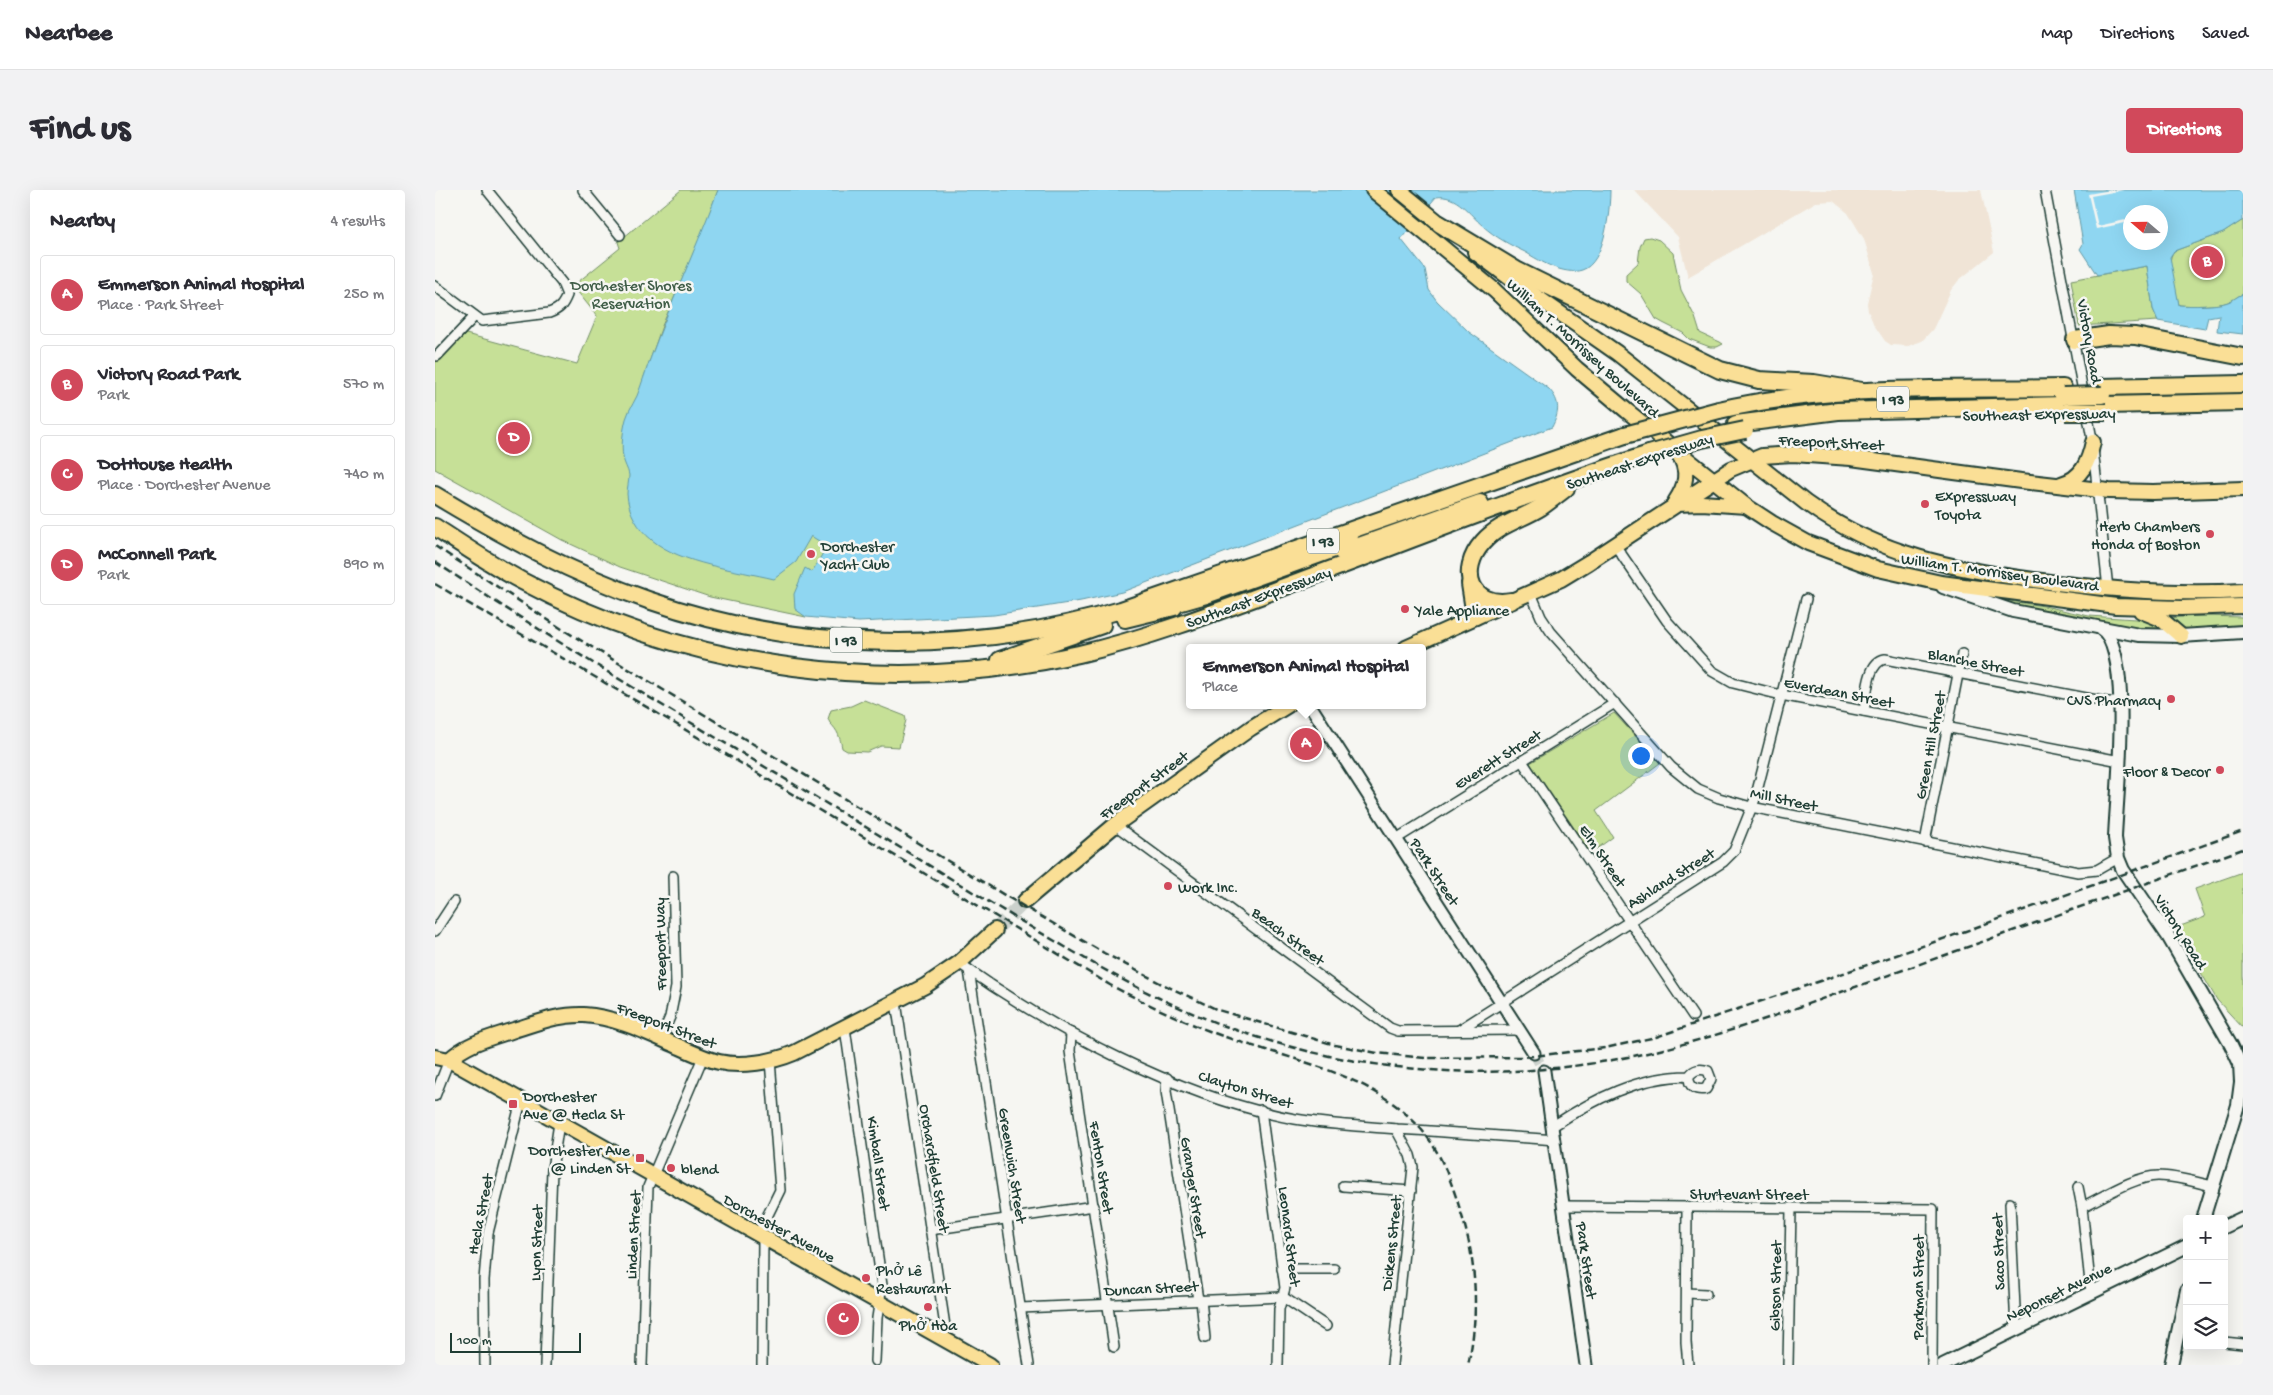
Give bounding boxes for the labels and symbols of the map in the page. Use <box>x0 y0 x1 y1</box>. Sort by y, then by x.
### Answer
north arrow <box>2123 205 2168 250</box>
pin: B <box>2191 243 2223 281</box>
street label: William T. Morrissey Boulevard <box>1501 276 1663 424</box>
park label: Dorchester Shores Reservation <box>570 278 693 315</box>
street label: Victory Road <box>2071 297 2105 387</box>
road number: I 93 <box>1877 386 1909 412</box>
street label: Southeast Expressway <box>1962 406 2116 427</box>
pin: D <box>498 419 530 457</box>
street label: Southeast Expressway <box>1564 431 1716 496</box>
street label: Freeport Street <box>1777 432 1885 457</box>
place label: Expressway Toyota <box>1934 489 2016 526</box>
marker: Expressway Toyota <box>1919 498 1931 510</box>
place label: Herb Chambers Honda of Boston <box>2091 519 2201 556</box>
road number: I 93 <box>1307 528 1339 554</box>
marker: Herb Chambers Honda of Boston <box>2204 528 2216 540</box>
place label: Dorchester Yacht Club <box>819 539 895 576</box>
marker: Dorchester Yacht Club <box>805 548 817 560</box>
street label: William T. Morrissey Boulevard <box>1900 551 2101 598</box>
street label: Southeast Expressway <box>1184 564 1334 634</box>
marker: Yale Appliance <box>1399 603 1411 615</box>
place label: Yale Appliance <box>1413 603 1510 622</box>
road number: I 93 <box>830 628 862 652</box>
street label: Blanche Street <box>1925 646 2026 683</box>
street label: Everdean Street <box>1782 674 1896 715</box>
street label: Green Hill Street <box>1913 689 1953 801</box>
place label: CVS Pharmacy <box>2067 693 2161 712</box>
marker: CVS Pharmacy <box>2165 693 2177 705</box>
pin: A <box>1290 725 1322 763</box>
street label: Everett Street <box>1452 726 1547 795</box>
your location <box>1628 743 1654 769</box>
street label: Freeport Street <box>1096 747 1194 826</box>
place label: Floor & Decor <box>2122 764 2211 783</box>
marker: Floor & Decor <box>2214 764 2226 776</box>
street label: Mill Street <box>1748 785 1820 818</box>
street label: Elm Street <box>1573 822 1630 893</box>
street label: Park Street <box>1404 835 1463 912</box>
street label: Ashland Street <box>1625 845 1720 914</box>
marker: Work Inc. <box>1162 880 1174 892</box>
place label: Work Inc. <box>1178 880 1238 899</box>
street label: Victory Road <box>2148 891 2210 975</box>
street label: Freeport Way <box>652 897 673 992</box>
street label: Beach Street <box>1246 904 1328 972</box>
street label: Freeport Street <box>612 999 720 1056</box>
street label: Clayton Street <box>1195 1068 1296 1115</box>
place label: Dorchester Ave @ Hecla St <box>522 1089 626 1126</box>
marker: Dorchester Ave @ Hecla St <box>507 1098 519 1110</box>
street label: Orchardfield Street <box>913 1103 952 1235</box>
street label: Greenwich Street <box>992 1107 1029 1226</box>
street label: Kimball Street <box>861 1115 893 1213</box>
street label: Fenton Street <box>1083 1119 1116 1216</box>
street label: Granger Street <box>1174 1136 1209 1241</box>
place label: Dorchester Ave @ Linden St <box>527 1143 631 1180</box>
marker: Dorchester Ave @ Linden St <box>634 1152 646 1164</box>
marker: blend <box>665 1162 677 1174</box>
place label: blend <box>681 1162 720 1181</box>
street label: Hecla Street <box>465 1171 500 1257</box>
street label: Leonard Street <box>1272 1185 1303 1289</box>
street label: Sturtevant Street <box>1690 1187 1810 1206</box>
street label: Linden Street <box>624 1189 647 1280</box>
street label: Dorchester Avenue <box>718 1191 838 1269</box>
street label: Dickens Street <box>1379 1194 1408 1292</box>
street label: Lyon Street <box>528 1203 549 1281</box>
street label: Saco Street <box>1990 1212 2011 1290</box>
street label: Park Street <box>1570 1220 1600 1301</box>
street label: Parkman Street <box>1911 1233 1930 1340</box>
street label: Gibson Street <box>1767 1239 1788 1331</box>
street label: Neponset Avenue <box>2004 1260 2116 1328</box>
place label: Phở Lê Restaurant <box>875 1262 952 1300</box>
marker: Phở Lê Restaurant <box>860 1272 872 1284</box>
street label: Duncan Street <box>1103 1278 1200 1302</box>
pin: C <box>827 1300 859 1338</box>
marker: Phở Hòa <box>922 1301 934 1313</box>
place label: Phở Hòa <box>898 1317 958 1337</box>
scale bar <box>450 1330 581 1353</box>

